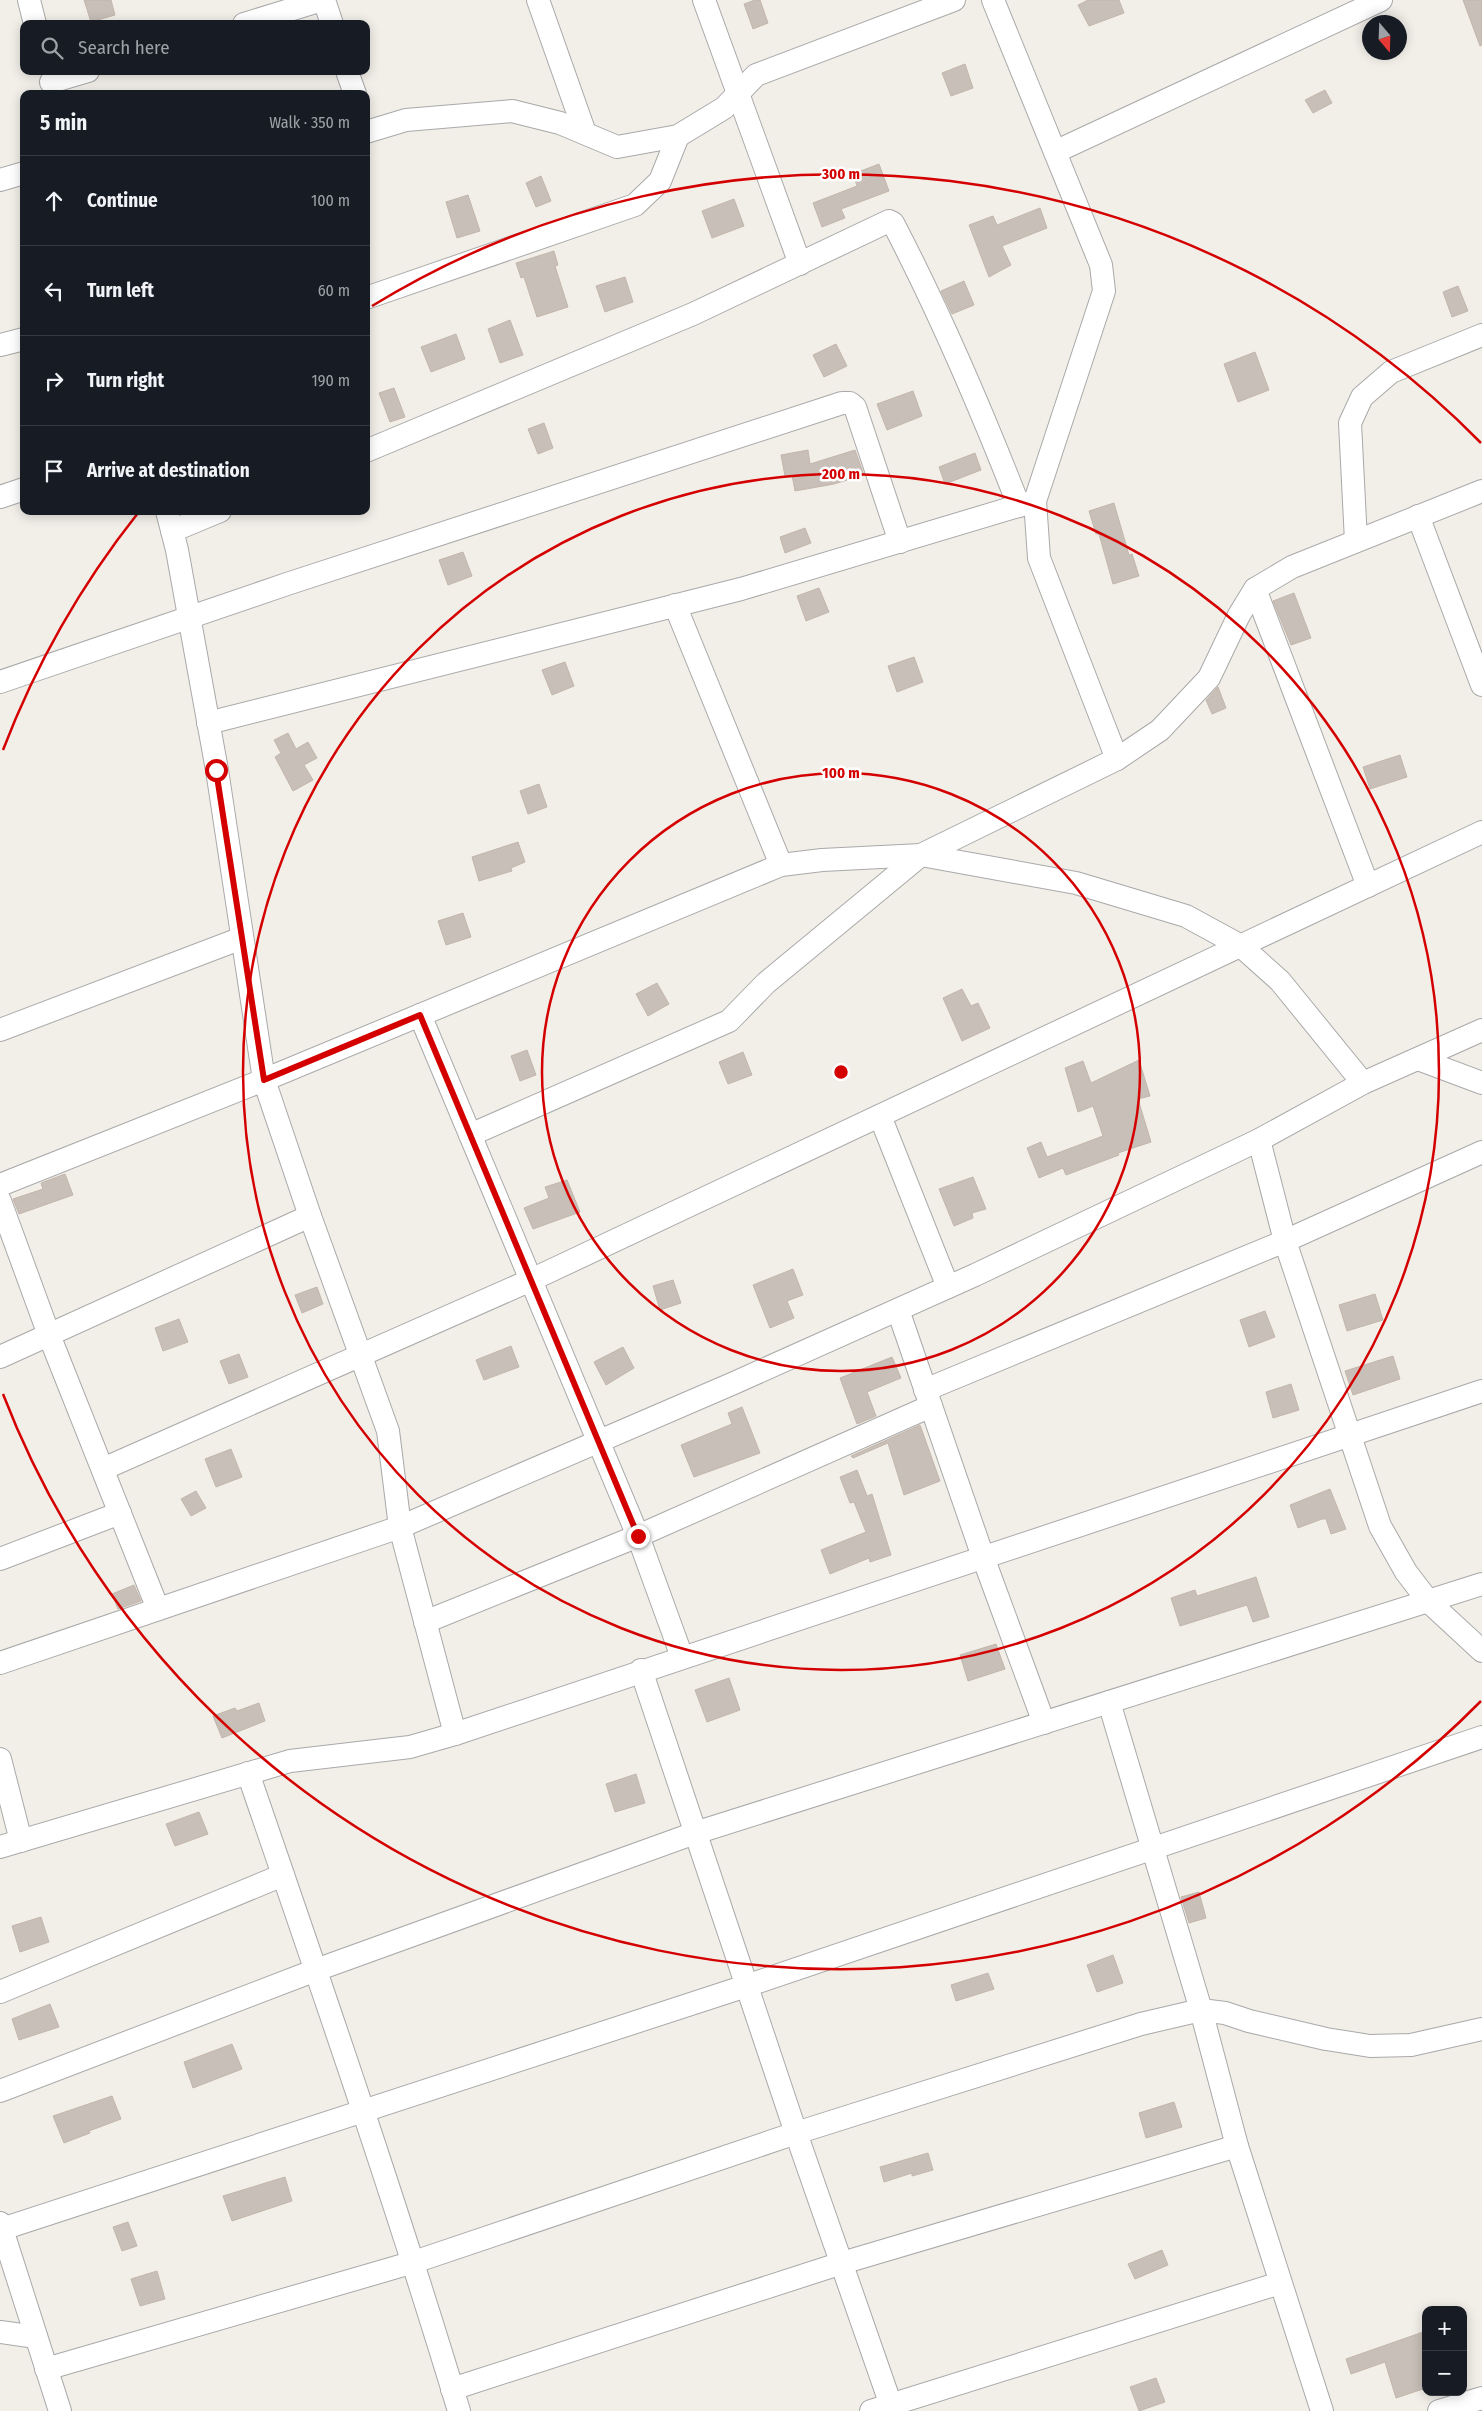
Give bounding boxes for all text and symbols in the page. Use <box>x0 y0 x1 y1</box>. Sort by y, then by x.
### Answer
north arrow <box>1362 15 1407 60</box>
search box <box>20 20 370 75</box>
icon: search <box>38 34 66 62</box>
text: Search here <box>78 36 170 59</box>
text: 5 min <box>40 110 87 136</box>
text: Walk · 350 m <box>269 113 350 132</box>
text: 300 m <box>821 165 860 183</box>
icon: ahead <box>40 187 68 215</box>
text: Continue <box>87 189 158 212</box>
text: 100 m <box>311 191 350 210</box>
icon: left <box>40 277 68 305</box>
text: Turn left <box>87 279 154 302</box>
text: 60 m <box>318 281 350 300</box>
icon: right <box>40 367 68 395</box>
text: Turn right <box>87 369 164 392</box>
text: 190 m <box>312 371 350 390</box>
icon: arrive <box>40 457 68 485</box>
text: Arrive at destination <box>87 459 250 482</box>
text: 200 m <box>821 465 860 483</box>
route start <box>205 759 228 782</box>
text: 100 m <box>822 764 860 782</box>
centre of rings <box>832 1063 850 1081</box>
route end <box>627 1525 650 1548</box>
map controls <box>1422 2306 1467 2396</box>
button: + <box>1422 2306 1467 2351</box>
button: − <box>1422 2351 1467 2396</box>

